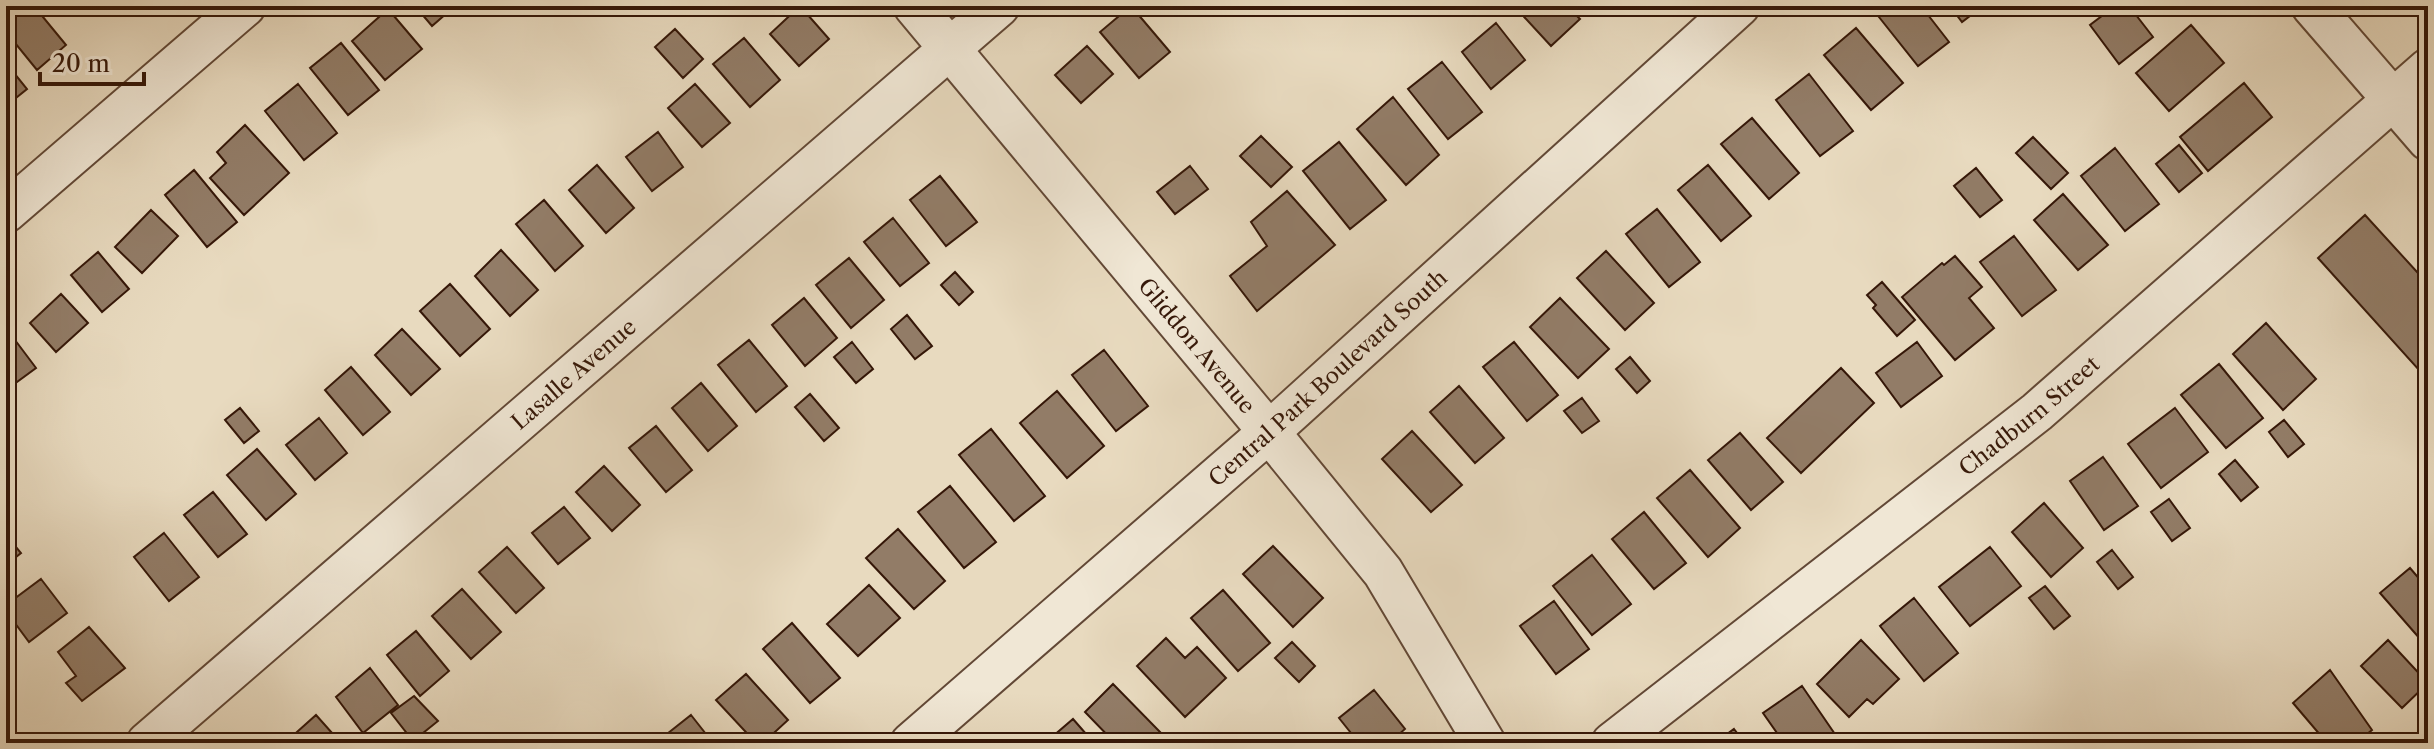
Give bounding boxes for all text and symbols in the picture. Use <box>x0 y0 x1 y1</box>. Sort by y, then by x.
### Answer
scale bar <box>40 36 144 86</box>
text: 20 m <box>52 49 110 78</box>
street label: Central Park Boulevard South <box>1203 264 1453 492</box>
street label: Gliddon Avenue <box>1132 273 1261 419</box>
street label: Lasalle Avenue <box>506 313 642 436</box>
street label: Chadburn Street <box>1954 350 2105 482</box>

